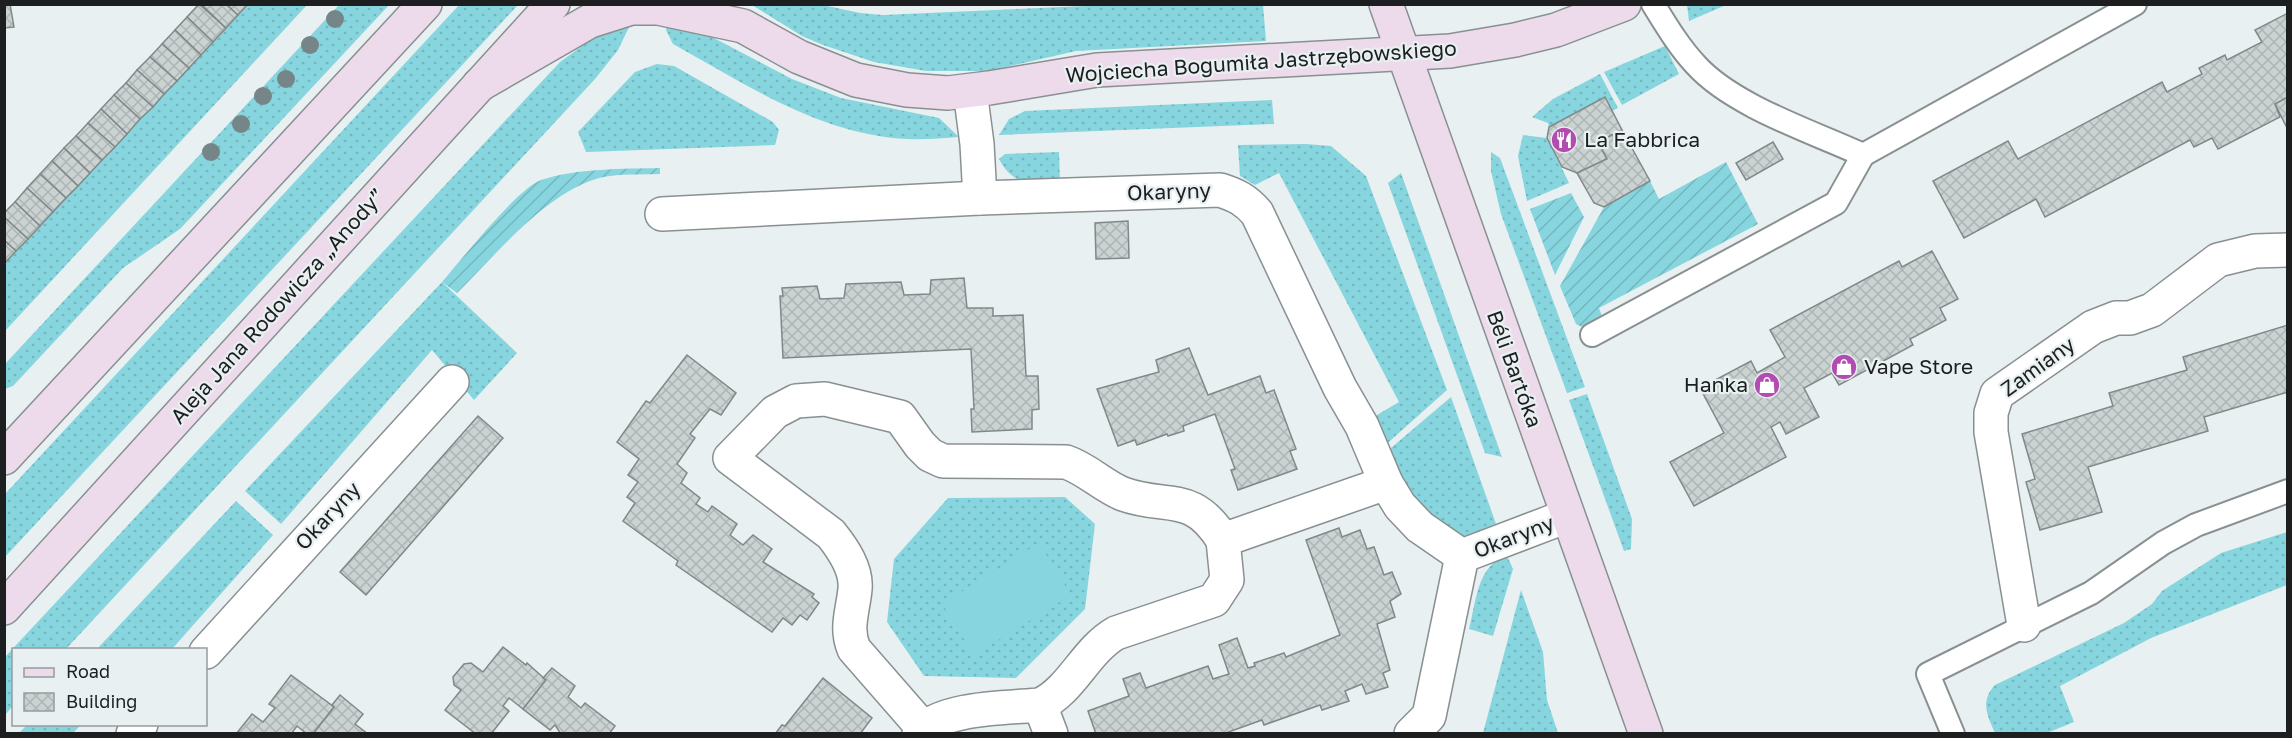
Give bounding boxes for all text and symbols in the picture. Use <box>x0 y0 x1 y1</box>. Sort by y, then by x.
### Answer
street label: Wojciecha Bogumiła Jastrzębowskiego <box>1064 34 1457 88</box>
restaurant icon: La Fabbrica <box>1549 125 1579 155</box>
place label: La Fabbrica <box>1584 126 1700 152</box>
street label: Okaryny <box>1127 177 1212 205</box>
street label: Aleja Jana Rodowicza „Anody” <box>164 182 390 429</box>
street label: Béli Bartóka <box>1482 306 1548 431</box>
street label: Zamiany <box>1995 331 2080 402</box>
shop icon: Vape Store <box>1829 352 1859 382</box>
place label: Vape Store <box>1864 353 1973 379</box>
shop icon: Hanka <box>1752 370 1782 400</box>
place label: Hanka <box>1684 371 1748 397</box>
street label: Okaryny <box>289 476 366 555</box>
street label: Okaryny <box>1470 509 1558 563</box>
legend <box>12 648 207 726</box>
text: Road <box>66 660 110 682</box>
text: Building <box>66 690 137 712</box>

